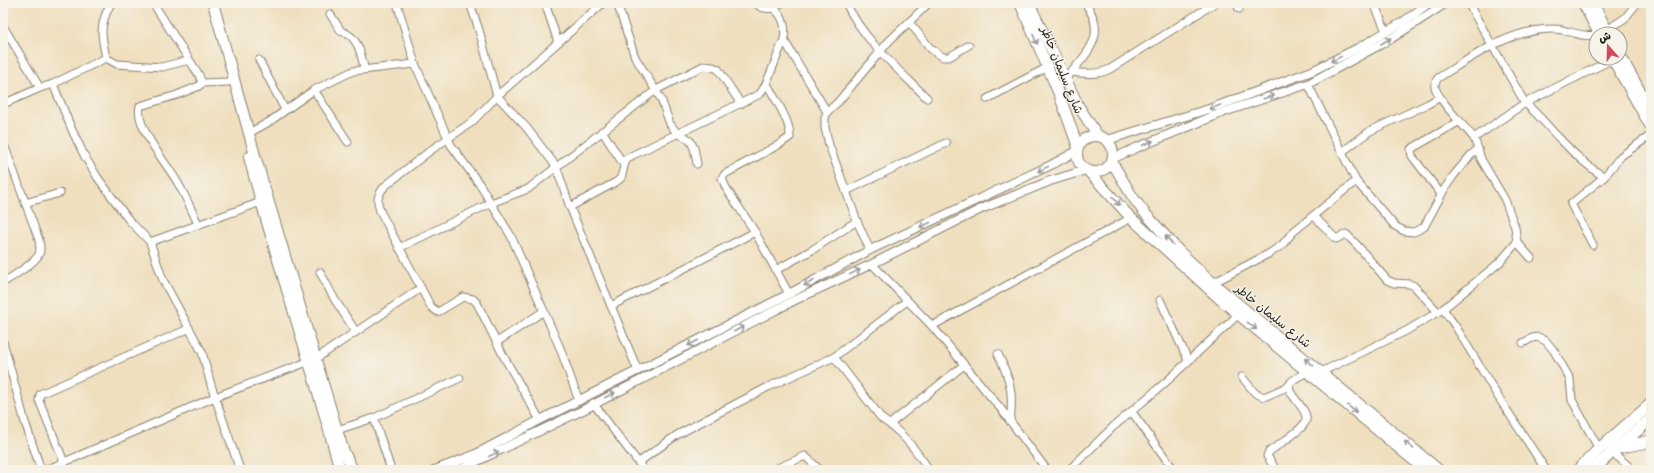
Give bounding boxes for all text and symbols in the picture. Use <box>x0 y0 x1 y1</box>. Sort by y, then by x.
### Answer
street label: شارع سليمان خاطر <box>1036 22 1089 116</box>
north arrow <box>1588 26 1628 66</box>
text: ش <box>1596 26 1613 46</box>
one-way arrow <box>1032 32 1040 44</box>
one-way arrow <box>1380 37 1392 45</box>
one-way arrow <box>1330 56 1342 63</box>
one-way arrow <box>1263 93 1276 100</box>
one-way arrow <box>1209 104 1222 111</box>
one-way arrow <box>1141 138 1153 146</box>
one-way arrow <box>1037 166 1049 173</box>
one-way arrow <box>1111 195 1120 206</box>
one-way arrow <box>920 222 932 229</box>
one-way arrow <box>1165 236 1174 246</box>
one-way arrow <box>849 268 861 275</box>
street label: شارع سليمان خاطر <box>1230 278 1315 352</box>
one-way arrow <box>803 280 815 288</box>
one-way arrow <box>1247 322 1258 331</box>
one-way arrow <box>732 325 744 332</box>
one-way arrow <box>688 340 700 347</box>
one-way arrow <box>1304 358 1315 367</box>
one-way arrow <box>604 390 616 398</box>
one-way arrow <box>1347 405 1358 414</box>
one-way arrow <box>1404 441 1415 450</box>
one-way arrow <box>488 450 500 457</box>

